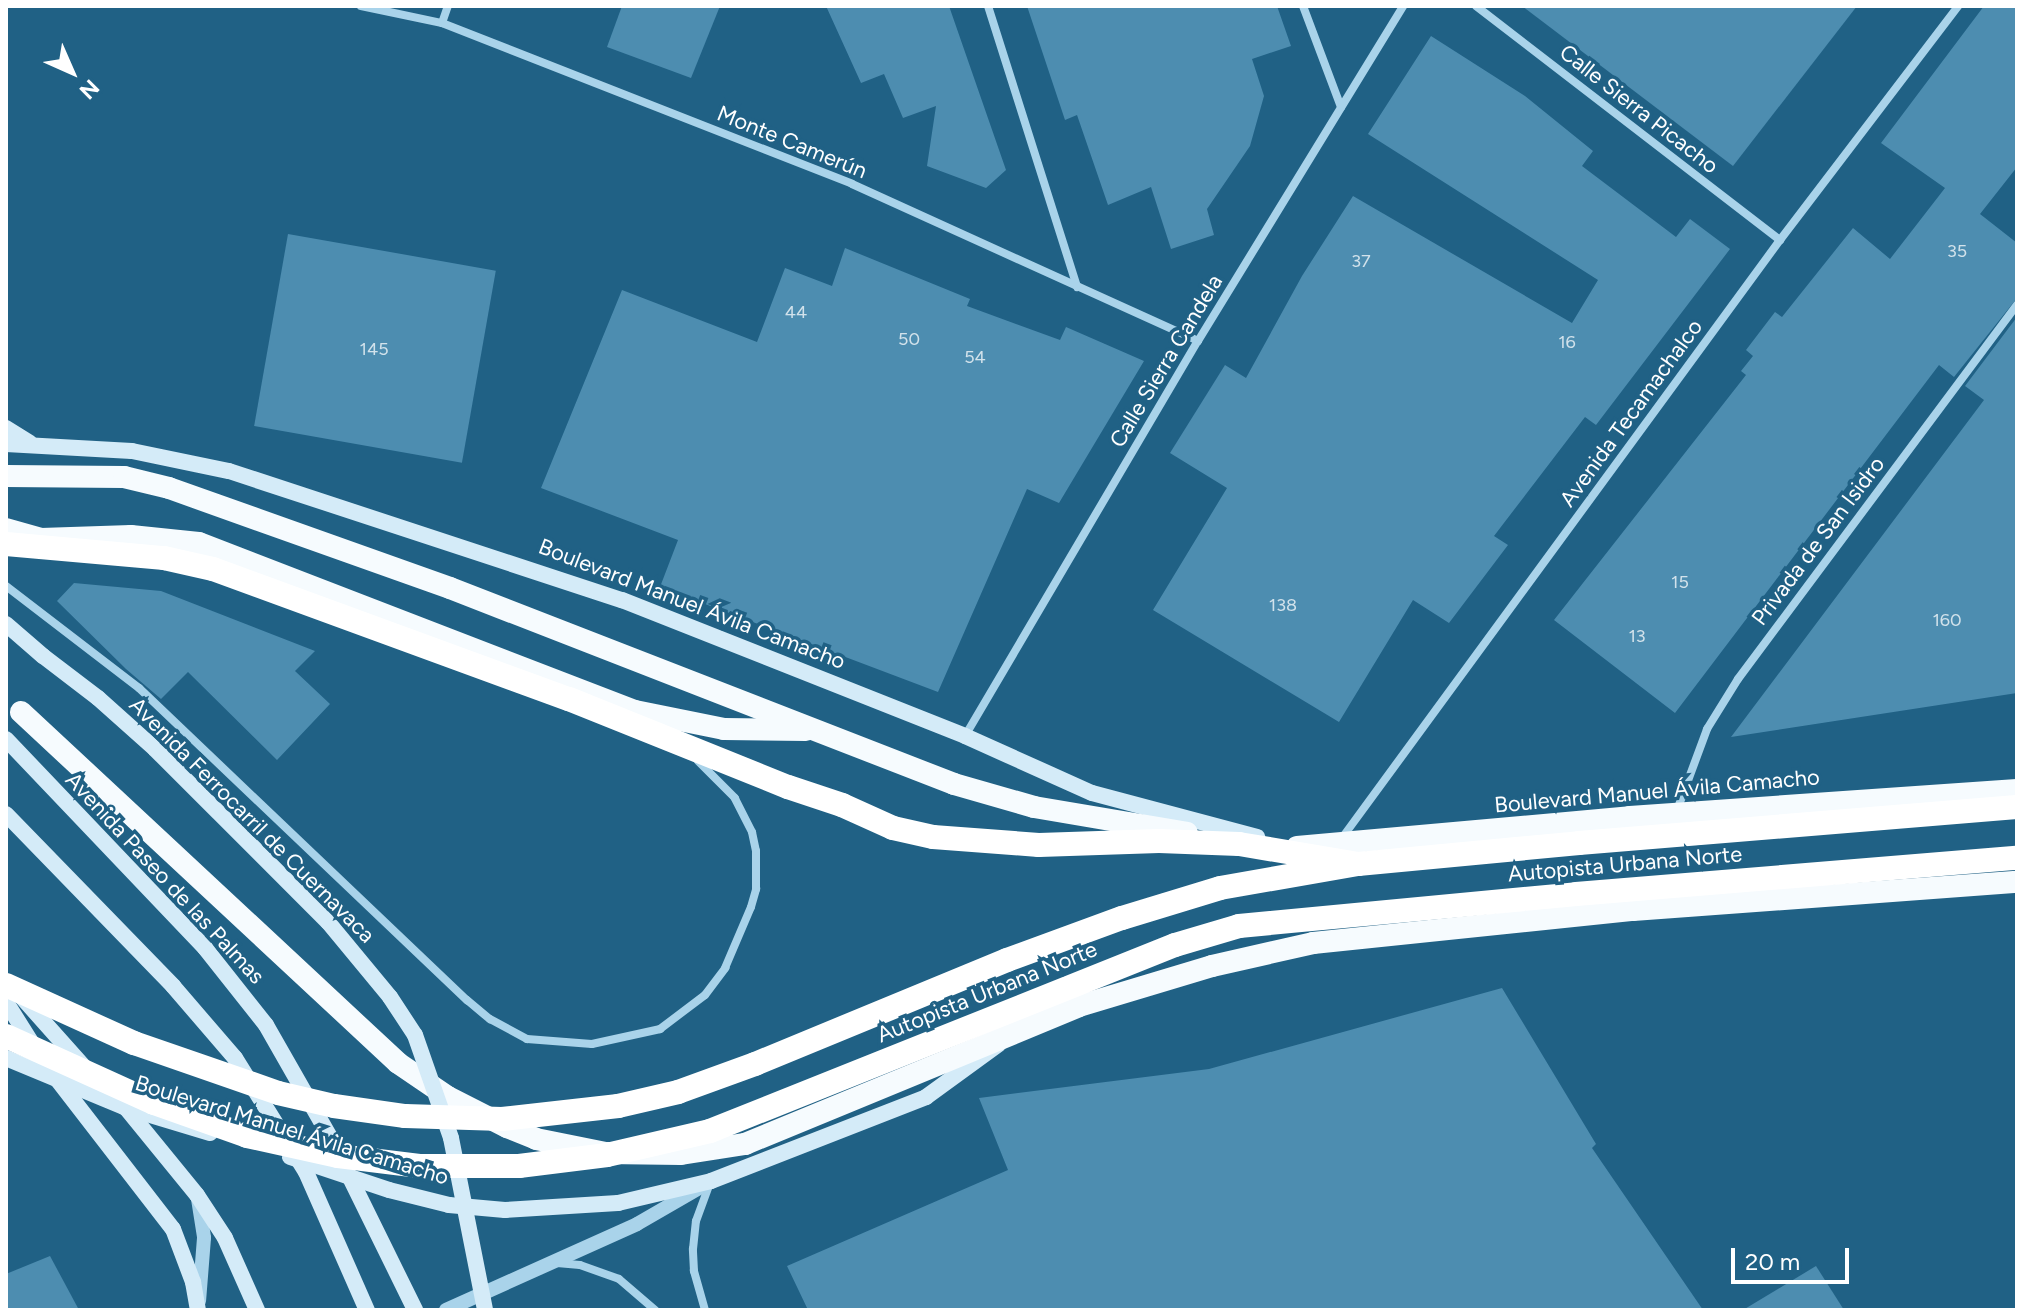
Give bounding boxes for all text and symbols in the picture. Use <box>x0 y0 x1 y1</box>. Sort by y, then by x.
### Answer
north arrow <box>32 32 112 112</box>
street label: Calle Sierra Picacho <box>1554 39 1724 179</box>
text: N <box>74 74 105 105</box>
street label: Monte Camerún <box>713 100 871 184</box>
house number: 35 <box>1947 240 1967 262</box>
house number: 37 <box>1351 250 1371 272</box>
street label: Calle Sierra Candela <box>1104 270 1228 452</box>
house number: 44 <box>785 301 807 323</box>
street label: Avenida Tecamachalco <box>1554 314 1708 512</box>
house number: 50 <box>898 328 920 350</box>
house number: 16 <box>1558 331 1576 353</box>
house number: 145 <box>360 338 388 360</box>
house number: 54 <box>964 346 986 368</box>
street label: Privada de San Isidro <box>1746 451 1890 631</box>
street label: Boulevard Manuel Ávila Camacho <box>535 533 849 675</box>
house number: 15 <box>1671 571 1689 593</box>
house number: 138 <box>1269 594 1297 616</box>
house number: 160 <box>1932 609 1962 631</box>
house number: 13 <box>1628 625 1646 647</box>
street label: Avenida Ferrocarril de Cuernavaca <box>124 692 380 948</box>
street label: Boulevard Manuel Ávila Camacho <box>1493 764 1821 818</box>
street label: Avenida Paseo de las Palmas <box>60 767 270 989</box>
street label: Autopista Urbana Norte <box>1507 841 1743 887</box>
street label: Autopista Urbana Norte <box>873 936 1101 1048</box>
street label: Boulevard Manuel Ávila Camacho <box>132 1070 452 1190</box>
scale bar <box>1735 1232 1853 1282</box>
text: 20 m <box>1745 1247 1800 1276</box>

